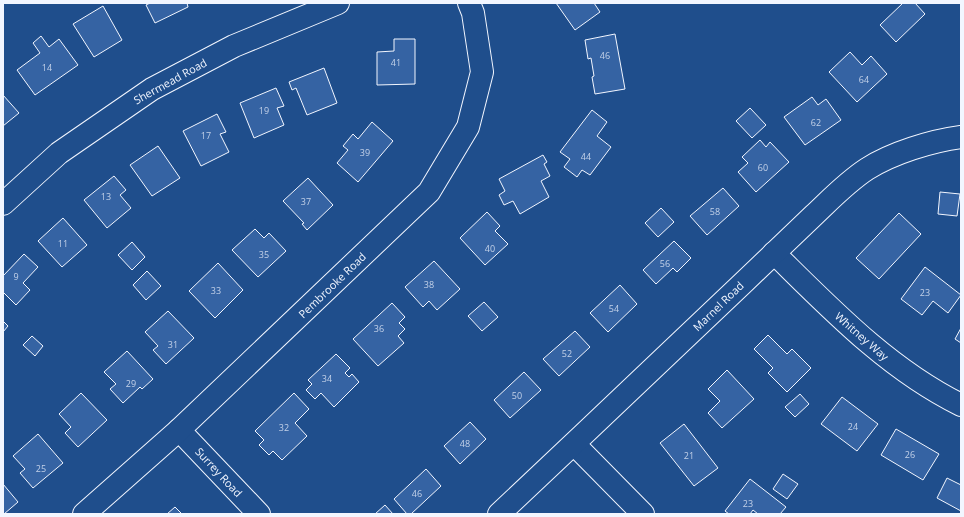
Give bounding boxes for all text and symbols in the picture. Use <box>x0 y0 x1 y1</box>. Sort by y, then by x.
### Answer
house number: 46 <box>600 49 610 62</box>
street label: Shermead Road <box>131 55 209 107</box>
house number: 41 <box>391 56 401 69</box>
house number: 14 <box>42 61 52 74</box>
house number: 64 <box>859 73 869 86</box>
house number: 19 <box>259 104 269 117</box>
house number: 62 <box>811 116 821 129</box>
house number: 17 <box>201 129 211 142</box>
house number: 39 <box>360 146 370 159</box>
house number: 44 <box>581 150 591 163</box>
house number: 60 <box>758 161 768 174</box>
house number: 13 <box>101 190 111 203</box>
house number: 37 <box>301 195 311 208</box>
house number: 58 <box>710 205 720 218</box>
house number: 11 <box>58 237 68 250</box>
house number: 40 <box>485 242 495 255</box>
house number: 35 <box>259 248 269 261</box>
street label: Pembrooke Road <box>295 249 369 321</box>
house number: 56 <box>660 257 670 270</box>
house number: 9 <box>13 270 19 283</box>
house number: 38 <box>424 278 434 291</box>
street label: Marnel Road <box>689 278 747 334</box>
house number: 33 <box>211 284 221 297</box>
house number: 23 <box>920 286 930 299</box>
house number: 54 <box>609 302 619 315</box>
street label: Whitney Way <box>832 308 892 364</box>
house number: 36 <box>374 322 384 335</box>
house number: 31 <box>168 338 178 351</box>
house number: 52 <box>562 347 572 360</box>
house number: 34 <box>322 372 332 385</box>
house number: 29 <box>126 377 136 390</box>
house number: 50 <box>512 389 522 402</box>
house number: 24 <box>848 420 858 433</box>
house number: 32 <box>279 421 289 434</box>
house number: 48 <box>460 437 470 450</box>
street label: Surrey Road <box>192 444 246 500</box>
house number: 26 <box>905 448 915 461</box>
house number: 21 <box>684 449 694 462</box>
house number: 25 <box>36 462 46 475</box>
house number: 46 <box>412 487 422 500</box>
house number: 23 <box>743 497 753 510</box>

